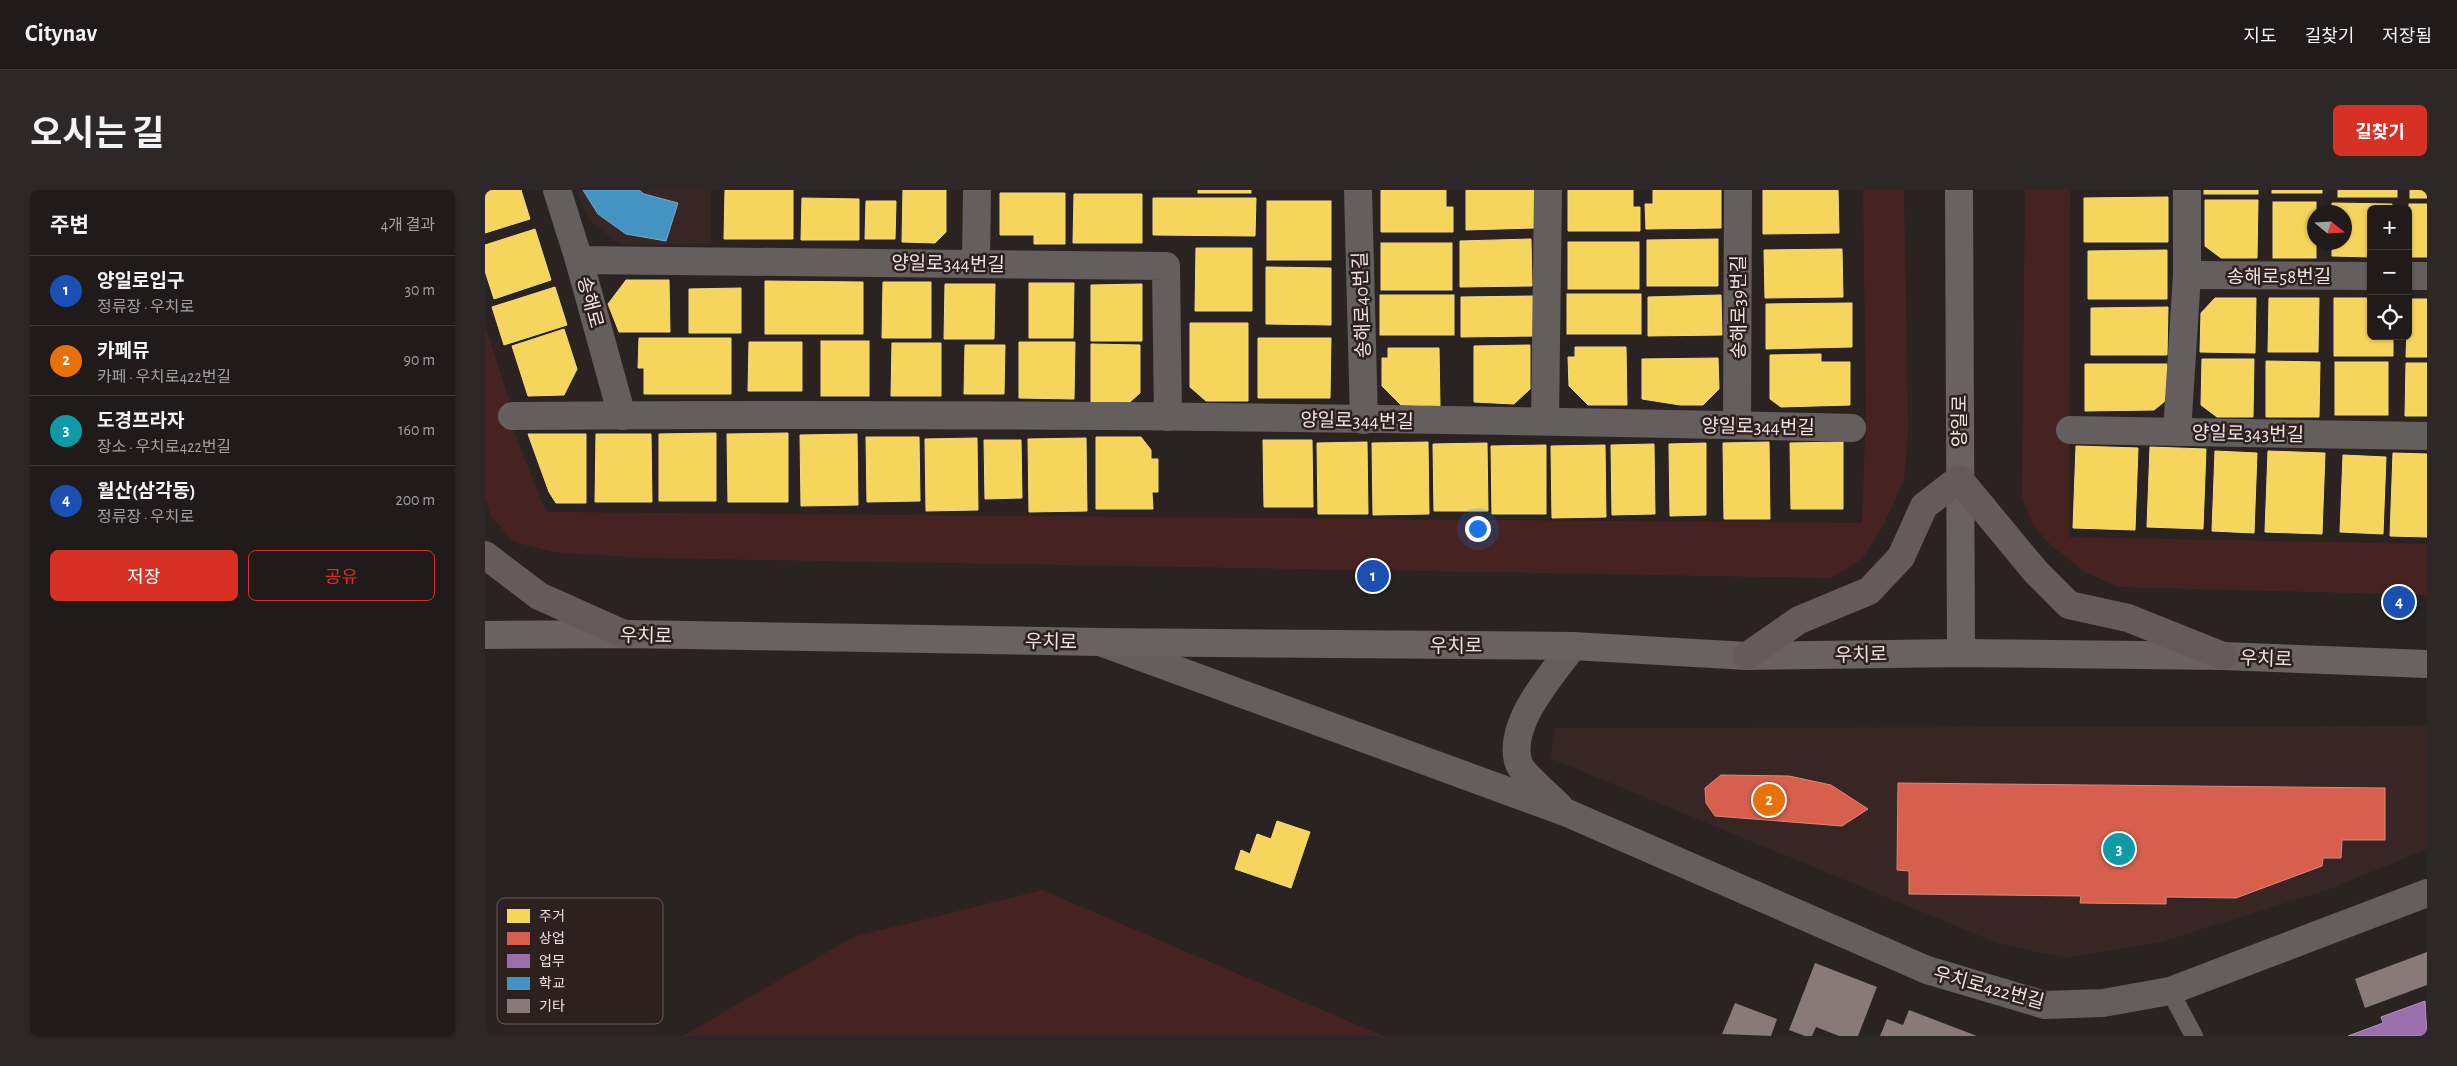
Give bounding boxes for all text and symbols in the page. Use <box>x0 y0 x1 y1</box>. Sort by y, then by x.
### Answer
text: Citynav <box>25 22 97 46</box>
text: 지도 <box>2244 28 2277 46</box>
text: 길찾기 <box>2305 28 2354 46</box>
text: 저장됨 <box>2382 28 2432 46</box>
button: 길찾기 <box>2333 105 2427 156</box>
text: 오시는 길 <box>30 117 164 152</box>
north arrow <box>2307 205 2352 250</box>
map controls <box>2367 205 2412 340</box>
button: + <box>2367 205 2412 250</box>
text: 주변 <box>50 215 89 236</box>
text: 4개 결과 <box>381 217 435 233</box>
button: − <box>2367 250 2412 295</box>
street label: 송해로40번길 <box>1350 251 1374 359</box>
street label: 양일로344번길 <box>891 253 1005 275</box>
street label: 송해로39번길 <box>1729 255 1749 359</box>
street label: 송해로58번길 <box>2227 267 2331 287</box>
text: 양일로입구 <box>97 272 184 291</box>
street label: 송해로 <box>574 274 606 330</box>
text: 1 <box>63 282 69 298</box>
text: 30 m <box>405 282 435 298</box>
button: locate <box>2367 295 2412 340</box>
text: 정류장 · 우치로 <box>97 299 194 315</box>
text: 카페뮤 <box>97 342 149 361</box>
text: 2 <box>62 352 70 368</box>
text: 90 m <box>404 352 435 368</box>
text: 카페 · 우치로422번길 <box>97 369 231 385</box>
street label: 양일로 <box>1950 395 1970 447</box>
street label: 양일로344번길 <box>1300 410 1414 432</box>
text: 도경프라자 <box>97 412 184 431</box>
street label: 양일로344번길 <box>1701 416 1815 438</box>
text: 3 <box>63 422 69 438</box>
text: 160 m <box>398 422 435 438</box>
street label: 양일로343번길 <box>2192 423 2304 445</box>
text: 장소 · 우치로422번길 <box>97 439 231 455</box>
text: 월산(삼각동) <box>97 482 196 501</box>
text: 4 <box>62 492 70 508</box>
text: 200 m <box>395 492 435 508</box>
text: 정류장 · 우치로 <box>97 509 194 525</box>
your location <box>1465 516 1491 542</box>
button: 저장 <box>50 550 238 601</box>
button: 공유 <box>248 550 435 601</box>
pin: 1 <box>1357 557 1389 595</box>
pin: 4 <box>2383 583 2415 621</box>
street label: 우치로 <box>620 626 672 646</box>
street label: 우치로 <box>1025 632 1077 652</box>
street label: 우치로 <box>1430 636 1482 656</box>
street label: 우치로 <box>1835 645 1887 665</box>
street label: 우치로 <box>2239 648 2293 670</box>
pin: 2 <box>1753 781 1785 819</box>
pin: 3 <box>2103 830 2135 868</box>
legend <box>497 898 663 1024</box>
text: 주거 <box>539 909 565 924</box>
text: 상업 <box>539 931 565 946</box>
text: 업무 <box>539 954 565 969</box>
street label: 우치로422번길 <box>1931 964 2046 1012</box>
text: 학교 <box>539 975 565 991</box>
text: 기타 <box>539 999 565 1014</box>

